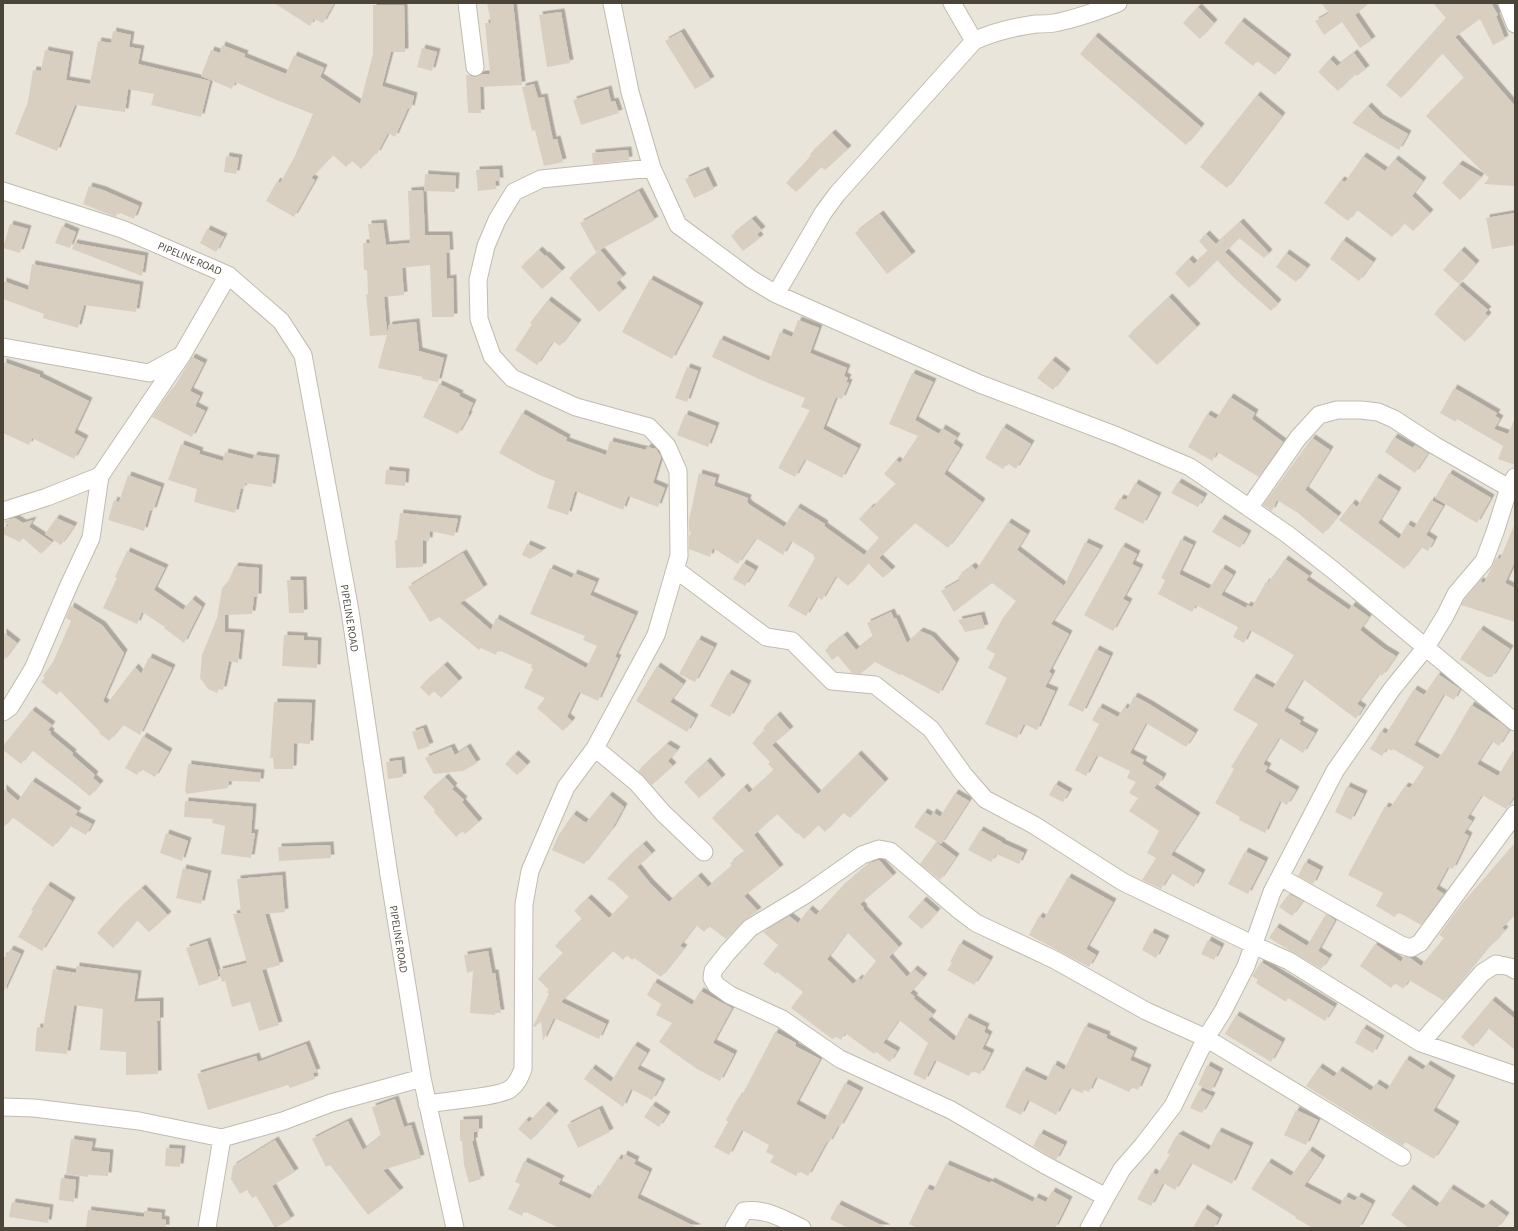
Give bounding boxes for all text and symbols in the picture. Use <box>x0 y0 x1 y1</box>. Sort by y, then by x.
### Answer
street label: PIPELINE ROAD <box>156 240 223 277</box>
street label: PIPELINE ROAD <box>339 584 360 653</box>
street label: PIPELINE ROAD <box>388 905 409 974</box>

